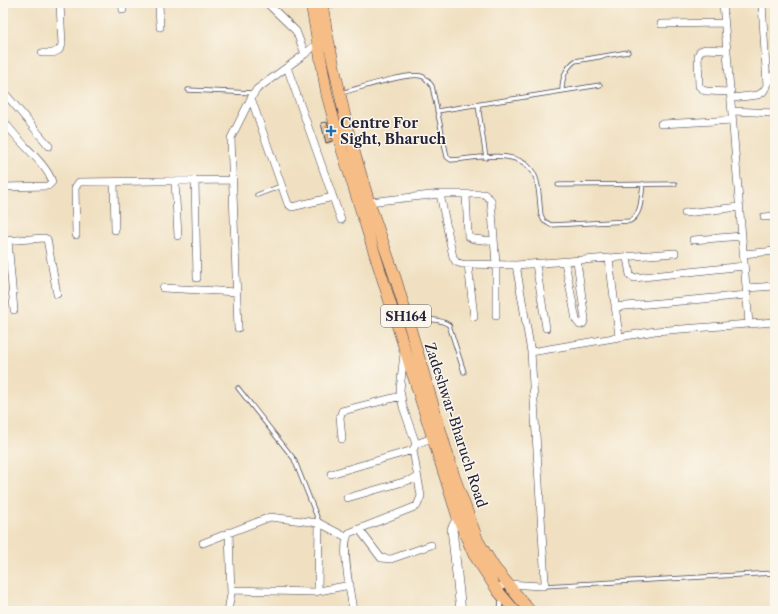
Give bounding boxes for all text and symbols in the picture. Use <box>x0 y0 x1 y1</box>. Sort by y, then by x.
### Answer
place label: Centre For Sight, Bharuch <box>340 114 446 148</box>
marker: Centre For Sight, Bharuch <box>325 125 337 137</box>
road number: SH164 <box>381 305 431 327</box>
street label: Zadeshwar-Bharuch Road <box>421 340 491 510</box>

